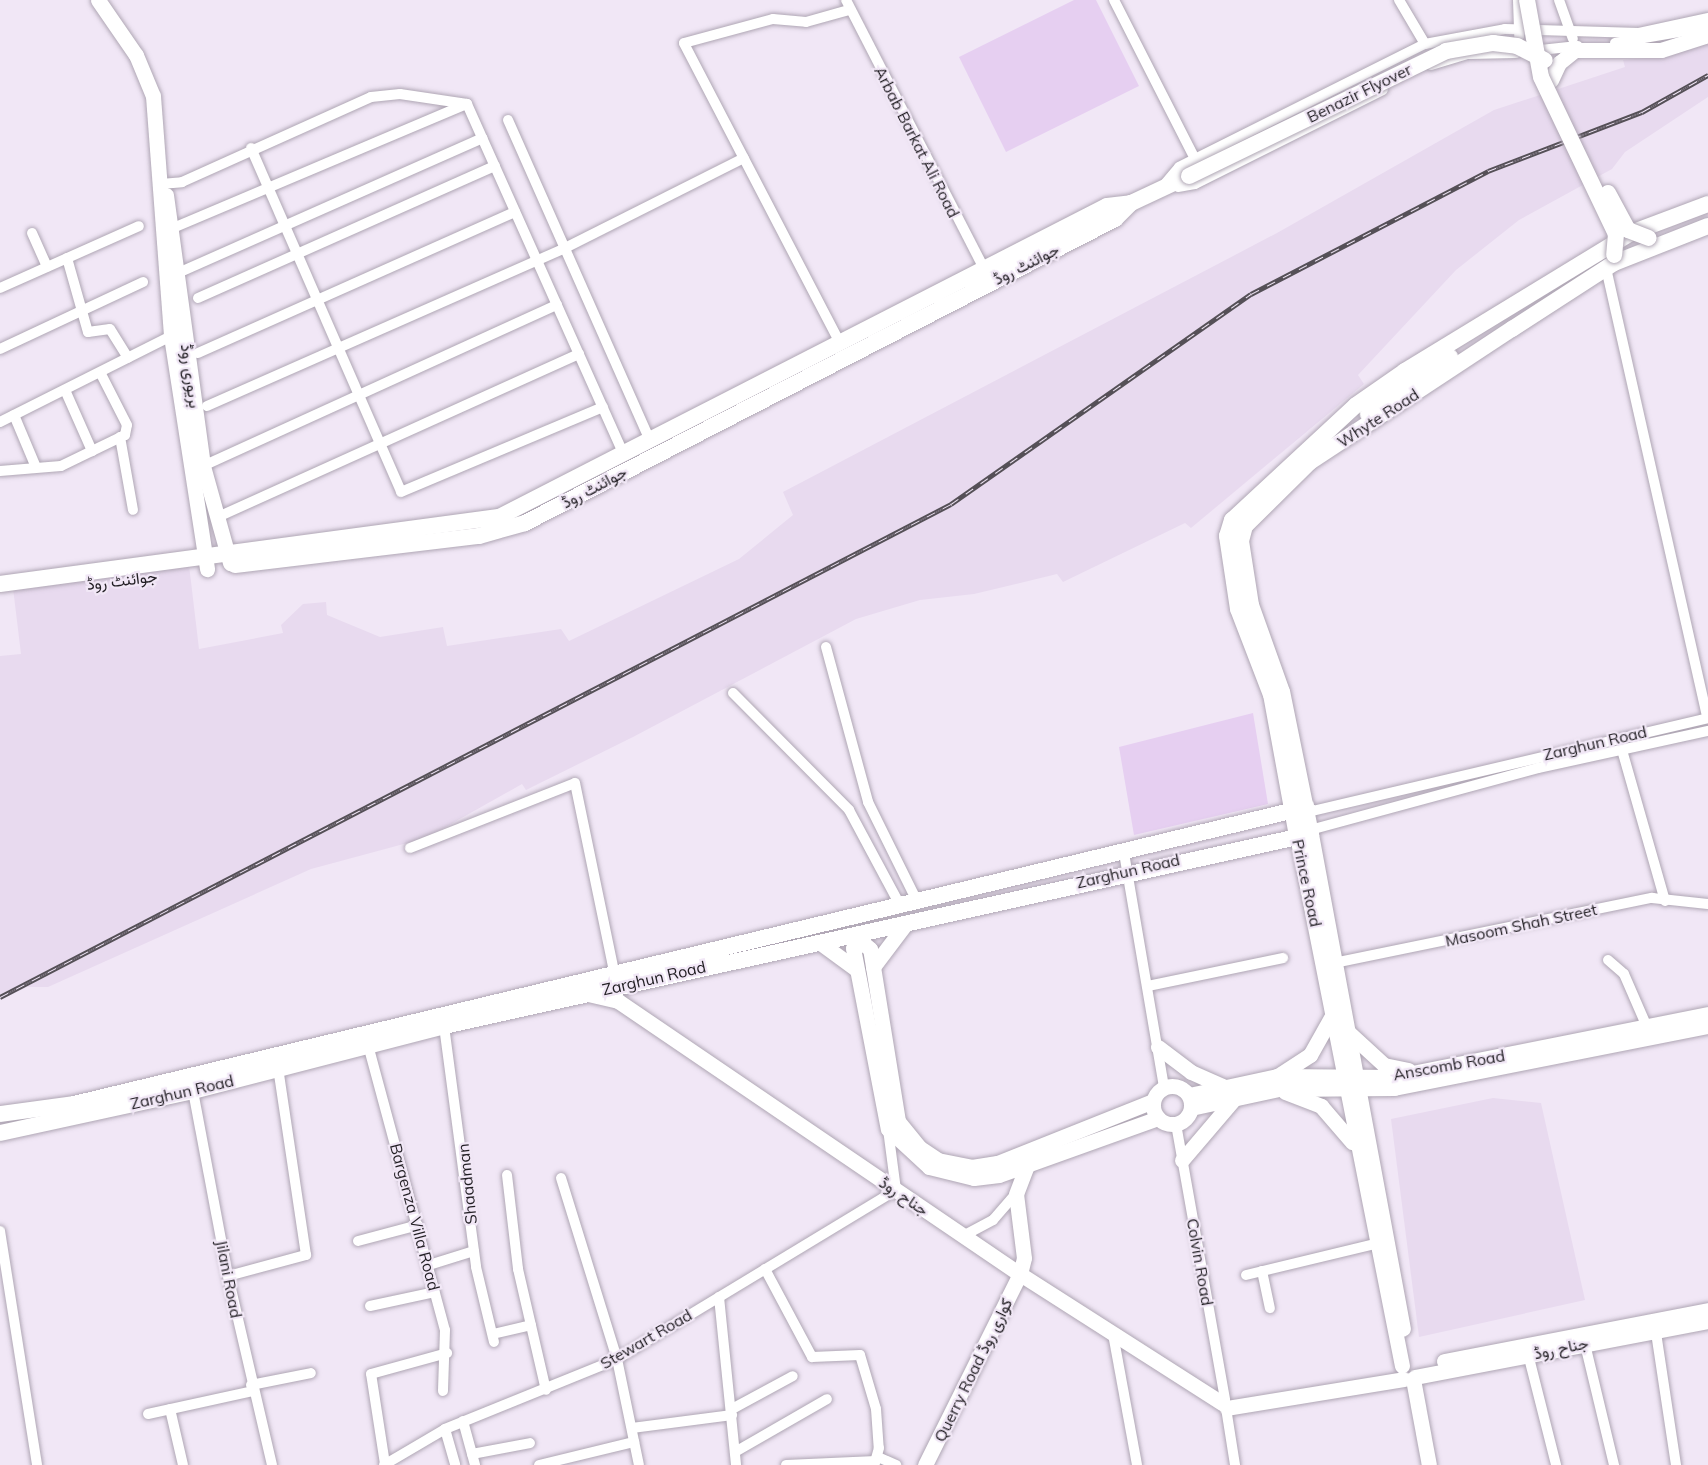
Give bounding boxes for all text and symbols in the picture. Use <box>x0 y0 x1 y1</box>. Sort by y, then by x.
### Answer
street label: Benazir Flyover <box>1304 59 1414 127</box>
street label: Arbab Barkat Ali Road <box>871 63 963 221</box>
street label: جوائنٹ روڈ <box>990 239 1062 289</box>
street label: بریوری روڈ <box>177 343 205 409</box>
street label: Whyte Road <box>1334 385 1422 451</box>
street label: جوائنٹ روڈ <box>558 462 630 512</box>
street label: جوائنٹ روڈ <box>86 566 158 594</box>
street label: Zarghun Road <box>1541 722 1649 764</box>
street label: Prince Road <box>1288 837 1326 929</box>
street label: Zarghun Road <box>1074 850 1182 892</box>
street label: Masoom Shah Street <box>1443 900 1599 950</box>
street label: Zarghun Road <box>600 957 708 999</box>
street label: Anscomb Road <box>1392 1046 1506 1084</box>
street label: Zarghun Road <box>128 1071 236 1113</box>
street label: Bargenza Villa Road <box>386 1141 444 1293</box>
street label: Shaadman <box>453 1143 481 1225</box>
street label: جناح روڈ <box>876 1173 932 1219</box>
street label: Colvin Road <box>1183 1217 1217 1307</box>
street label: Jilani Road <box>212 1238 246 1320</box>
street label: Querry Road کواری روڈ <box>930 1295 1016 1445</box>
street label: Stewart Road <box>597 1305 695 1373</box>
street label: جناح روڈ <box>1532 1333 1590 1363</box>

